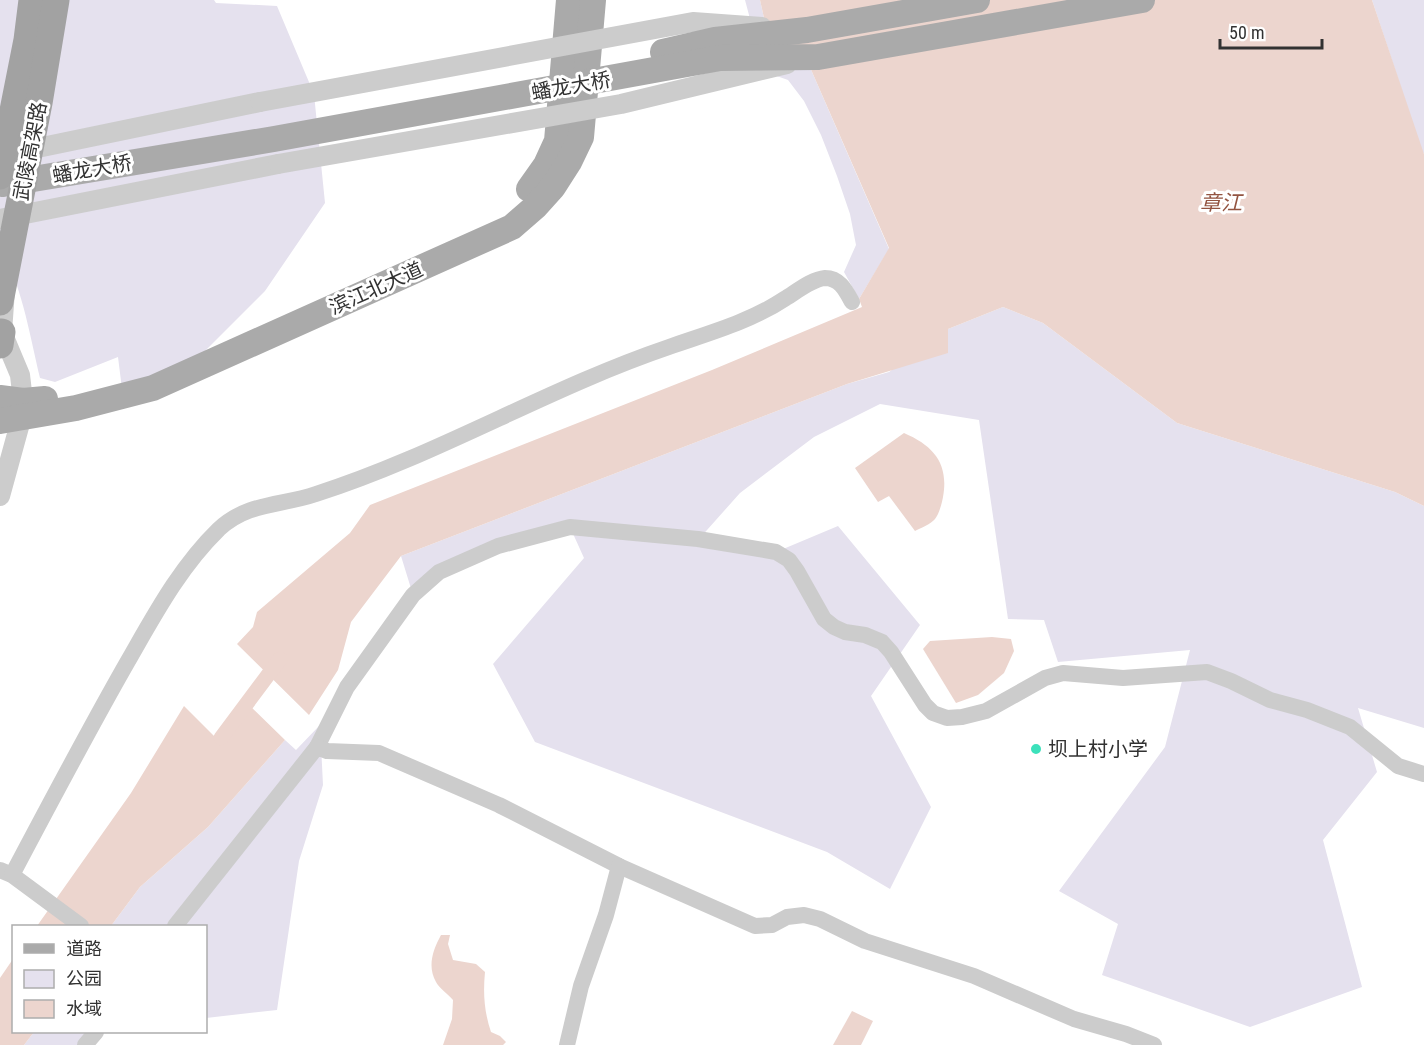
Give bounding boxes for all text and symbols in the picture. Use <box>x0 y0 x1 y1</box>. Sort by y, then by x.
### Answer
scale bar <box>1220 12 1322 50</box>
text: 50 m <box>1229 22 1264 43</box>
street label: 蟠龙大桥 <box>530 67 612 105</box>
street label: 武陵高架路 <box>9 100 51 202</box>
street label: 蟠龙大桥 <box>51 150 133 188</box>
water label: 章江 <box>1200 191 1244 215</box>
street label: 滨江北大道 <box>325 257 427 319</box>
place label: 坝上村小学 <box>1048 737 1148 761</box>
marker: 坝上村小学 <box>1029 742 1043 756</box>
legend <box>12 925 207 1033</box>
text: 道路 <box>66 938 102 959</box>
text: 公园 <box>66 968 102 989</box>
text: 水域 <box>66 998 102 1019</box>

